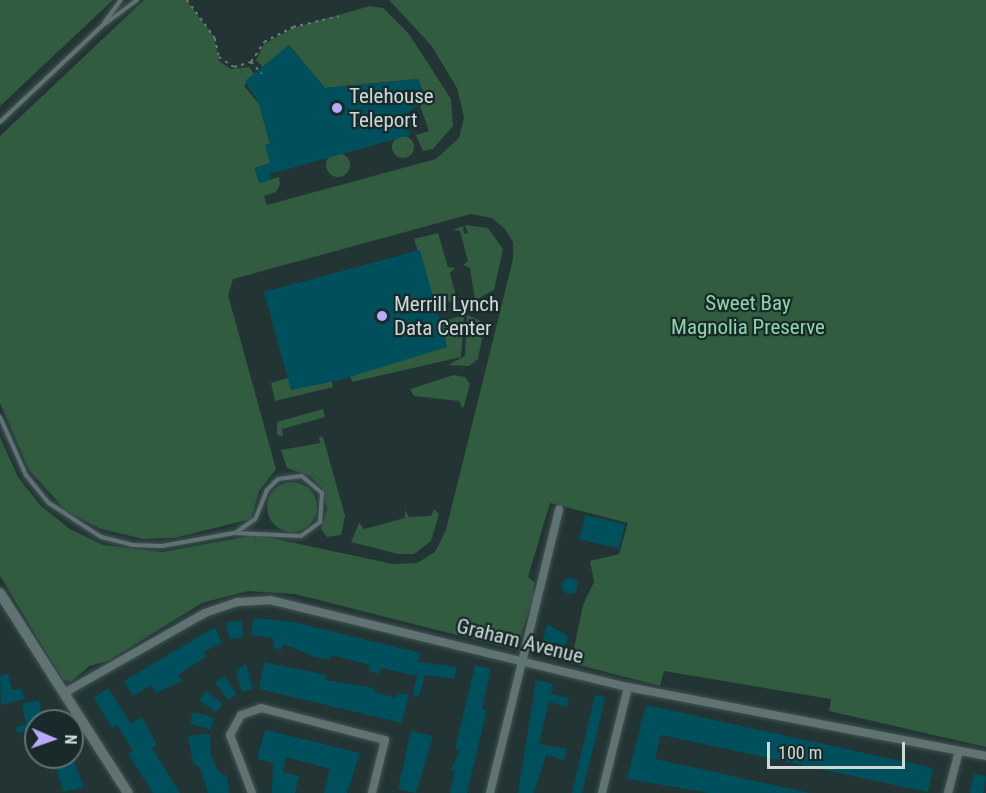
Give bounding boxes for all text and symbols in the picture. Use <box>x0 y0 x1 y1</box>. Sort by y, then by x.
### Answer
place label: Telehouse Teleport <box>349 83 434 133</box>
marker: Telehouse Teleport <box>330 101 344 115</box>
park label: Sweet Bay Magnolia Preserve <box>671 290 825 340</box>
place label: Merrill Lynch Data Center <box>394 291 499 341</box>
marker: Merrill Lynch Data Center <box>375 309 389 323</box>
street label: Graham Avenue <box>454 613 586 669</box>
north arrow <box>24 709 84 769</box>
scale bar <box>770 730 908 768</box>
text: N <box>61 734 80 745</box>
text: 100 m <box>778 742 822 763</box>

